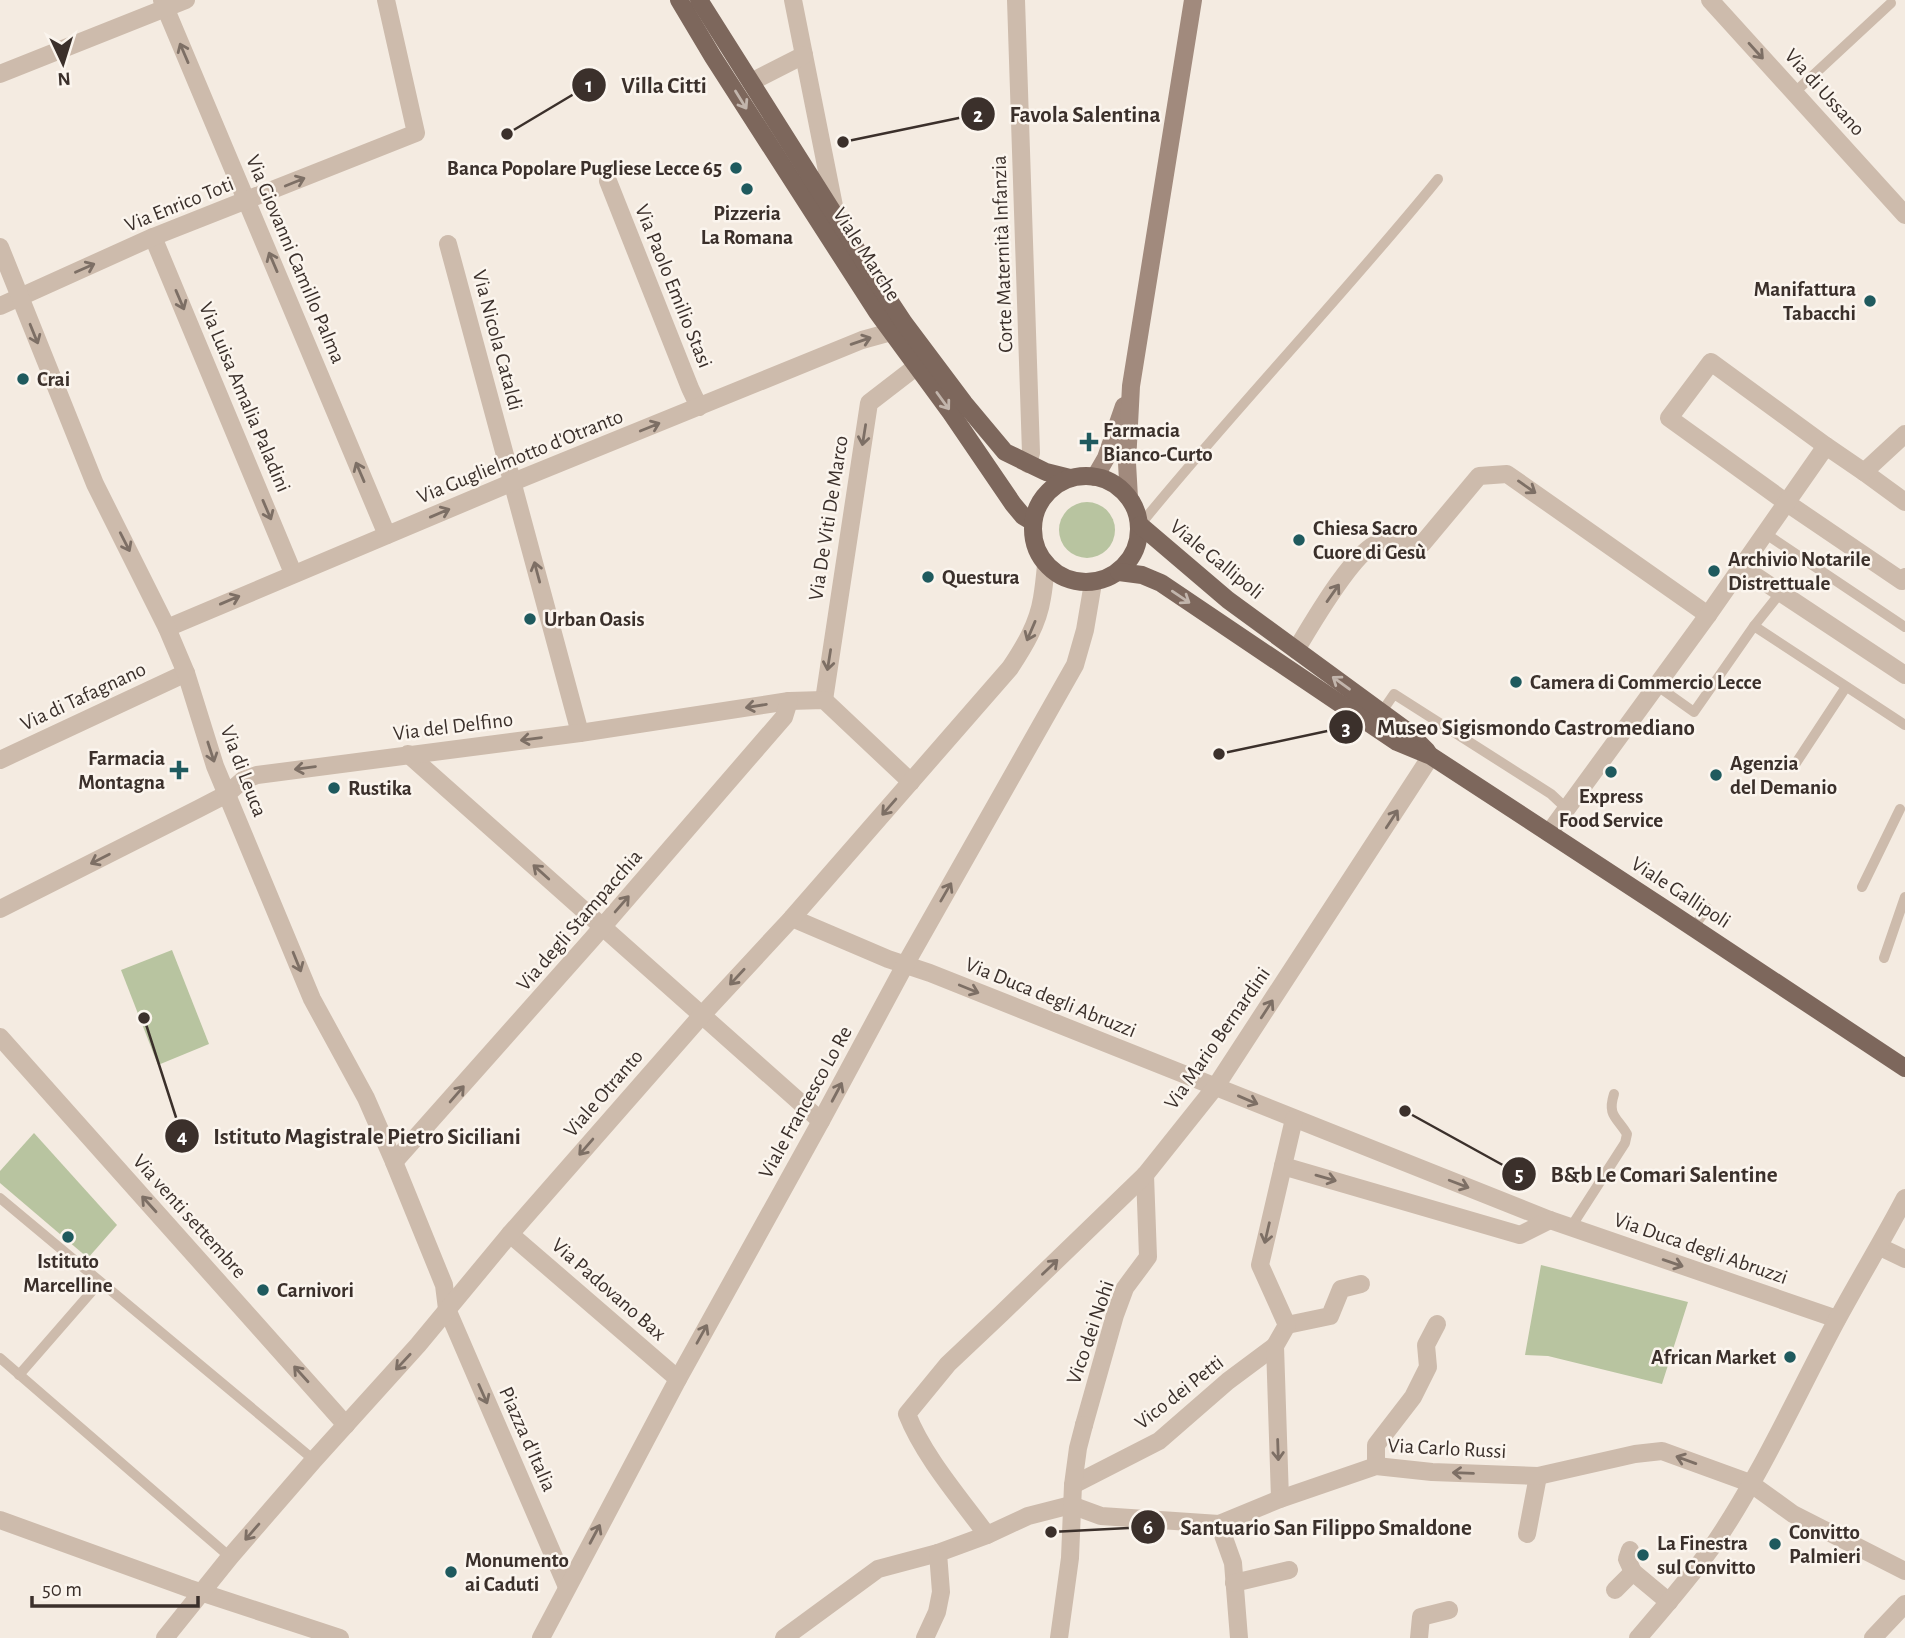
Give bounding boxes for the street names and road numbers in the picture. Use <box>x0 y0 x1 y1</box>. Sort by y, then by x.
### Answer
street label: Via di Ussano <box>1780 45 1869 140</box>
street label: Via Giovanni Camillo Palma <box>242 152 349 367</box>
street label: Corte Maternità Infanzia <box>989 155 1016 353</box>
street label: Via Enrico Toti <box>122 173 237 236</box>
street label: Via Paolo Emilio Stasi <box>631 201 716 371</box>
street label: Viale Marche <box>829 204 904 305</box>
street label: Via Nicola Cataldi <box>469 268 526 413</box>
street label: Via Luisa Amalia Paladini <box>195 299 294 495</box>
street label: Via Guglielmotto d'Otranto <box>414 406 626 507</box>
street label: Via De Viti De Marco <box>805 434 852 602</box>
street label: Viale Gallipoli <box>1166 515 1268 603</box>
street label: Via di Tafagnano <box>17 658 149 735</box>
street label: Via del Delfino <box>392 709 514 744</box>
street label: Via di Leuca <box>217 723 271 820</box>
street label: Via degli Stampacchia <box>513 845 646 995</box>
street label: Viale Gallipoli <box>1627 853 1734 932</box>
street label: Via Duca degli Abruzzi <box>962 954 1139 1041</box>
street label: Via Mario Bernardini <box>1161 963 1274 1113</box>
street label: Viale Francesco Lo Re <box>755 1023 856 1182</box>
street label: Viale Otranto <box>560 1045 647 1141</box>
street label: Via venti settembre <box>129 1150 250 1282</box>
street label: Via Duca degli Abruzzi <box>1611 1209 1790 1288</box>
street label: Via Padovano Bax <box>548 1234 670 1344</box>
street label: Vico dei Nohi <box>1063 1278 1118 1387</box>
street label: Vico dei Petti <box>1131 1351 1228 1433</box>
street label: Piazza d'Italia <box>495 1384 560 1495</box>
street label: Via Carlo Russi <box>1387 1435 1507 1462</box>

